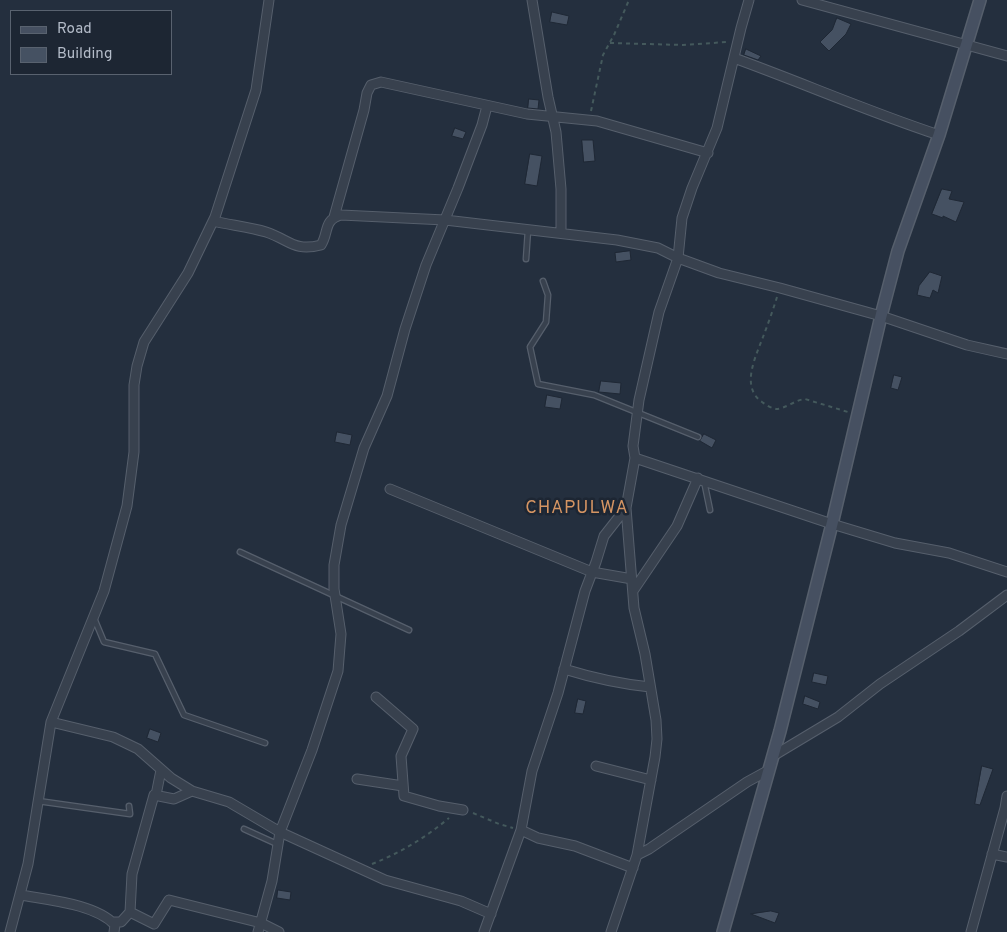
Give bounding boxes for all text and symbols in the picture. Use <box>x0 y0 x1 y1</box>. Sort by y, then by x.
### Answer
legend <box>10 10 172 75</box>
text: Road <box>57 20 92 39</box>
text: Building <box>57 45 112 64</box>
district label: CHAPULWA <box>524 498 630 520</box>

